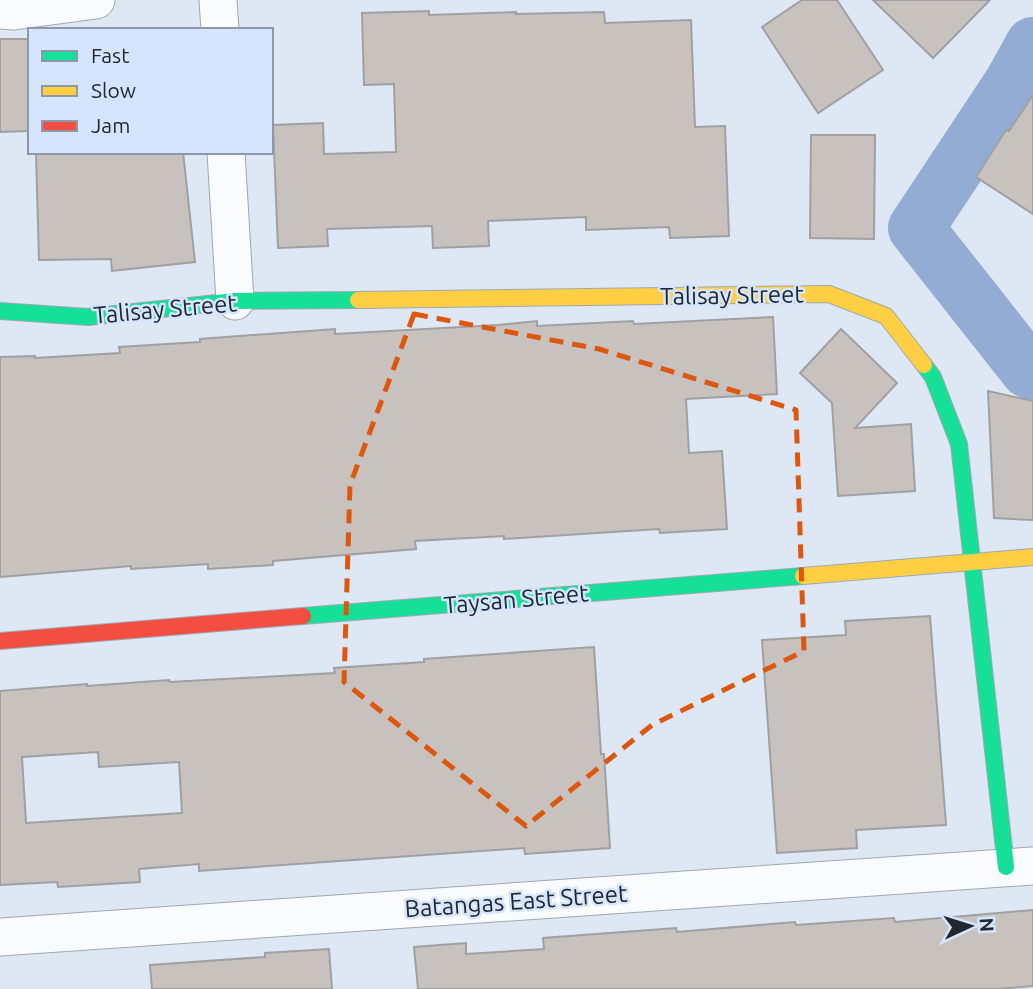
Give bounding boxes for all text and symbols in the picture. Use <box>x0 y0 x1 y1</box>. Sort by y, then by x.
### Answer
legend <box>28 28 273 154</box>
text: Fast <box>91 43 129 67</box>
text: Slow <box>91 78 136 102</box>
text: Jam <box>91 113 130 137</box>
street label: Talisay Street <box>660 280 805 310</box>
street label: Talisay Street <box>92 289 238 329</box>
street label: Taysan Street <box>442 579 590 619</box>
street label: Batangas East Street <box>404 880 629 922</box>
north arrow <box>935 891 1005 961</box>
text: N <box>975 917 998 933</box>

